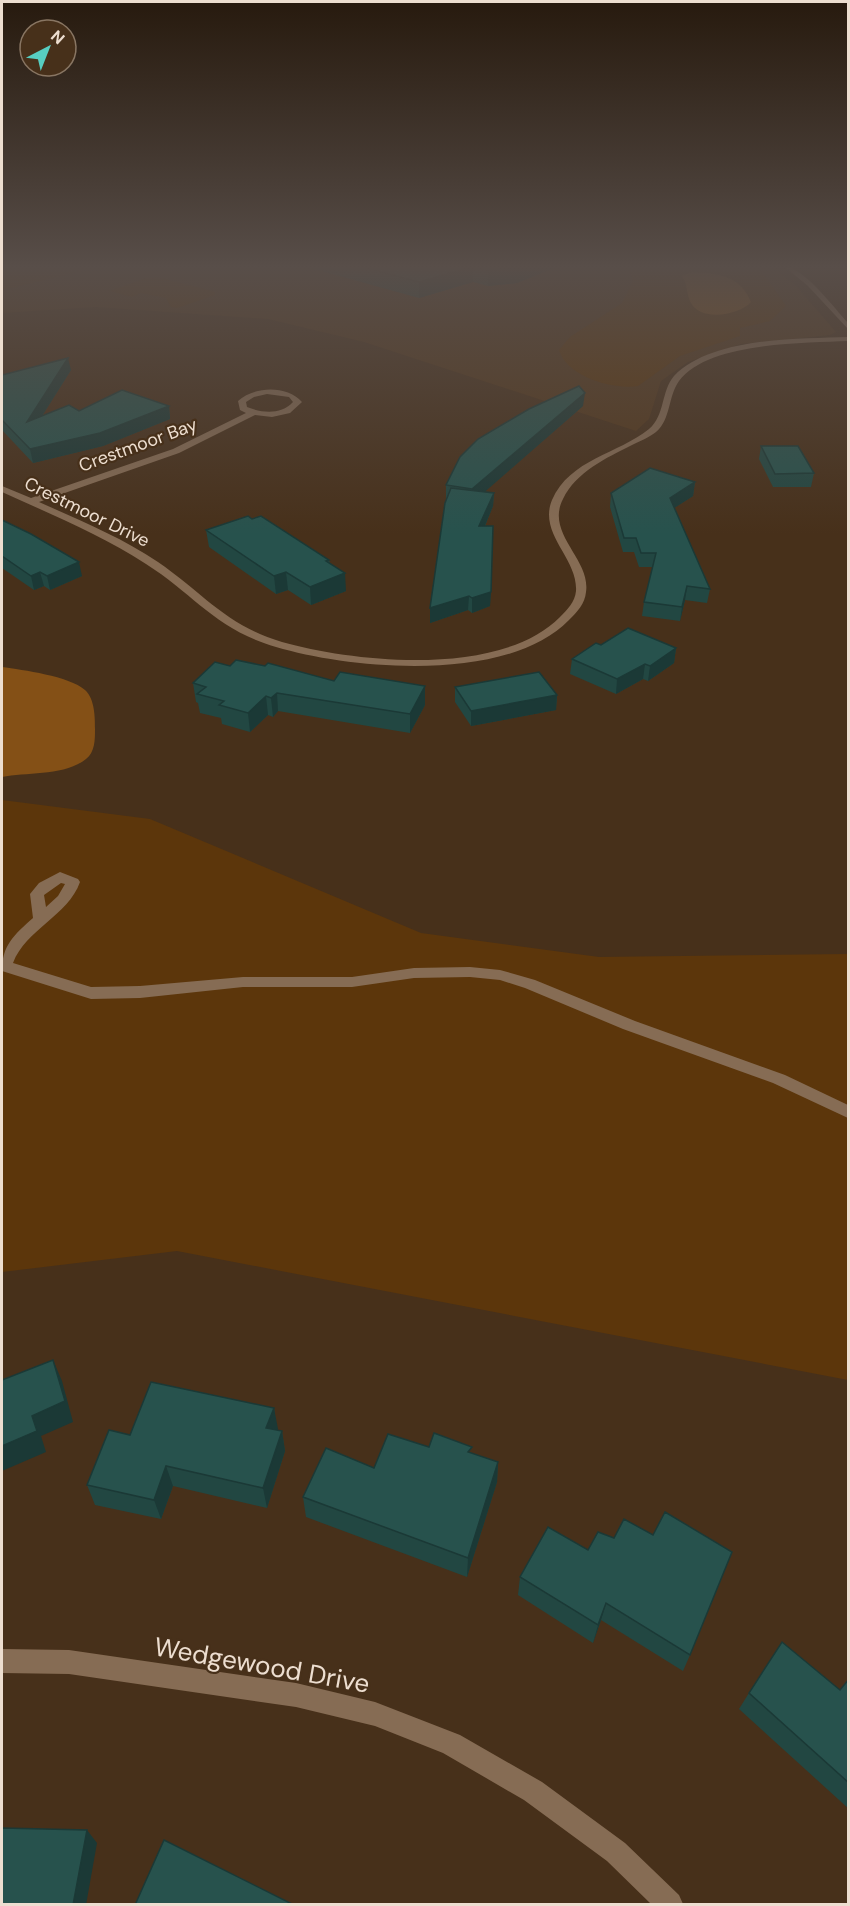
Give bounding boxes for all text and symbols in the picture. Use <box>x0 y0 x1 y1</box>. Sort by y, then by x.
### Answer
north arrow <box>18 18 78 78</box>
text: N <box>46 26 69 49</box>
street label: Crestmoor Bay <box>75 412 201 478</box>
street label: Crestmoor Drive <box>20 471 154 553</box>
street label: Wedgewood Drive <box>152 1629 372 1701</box>

